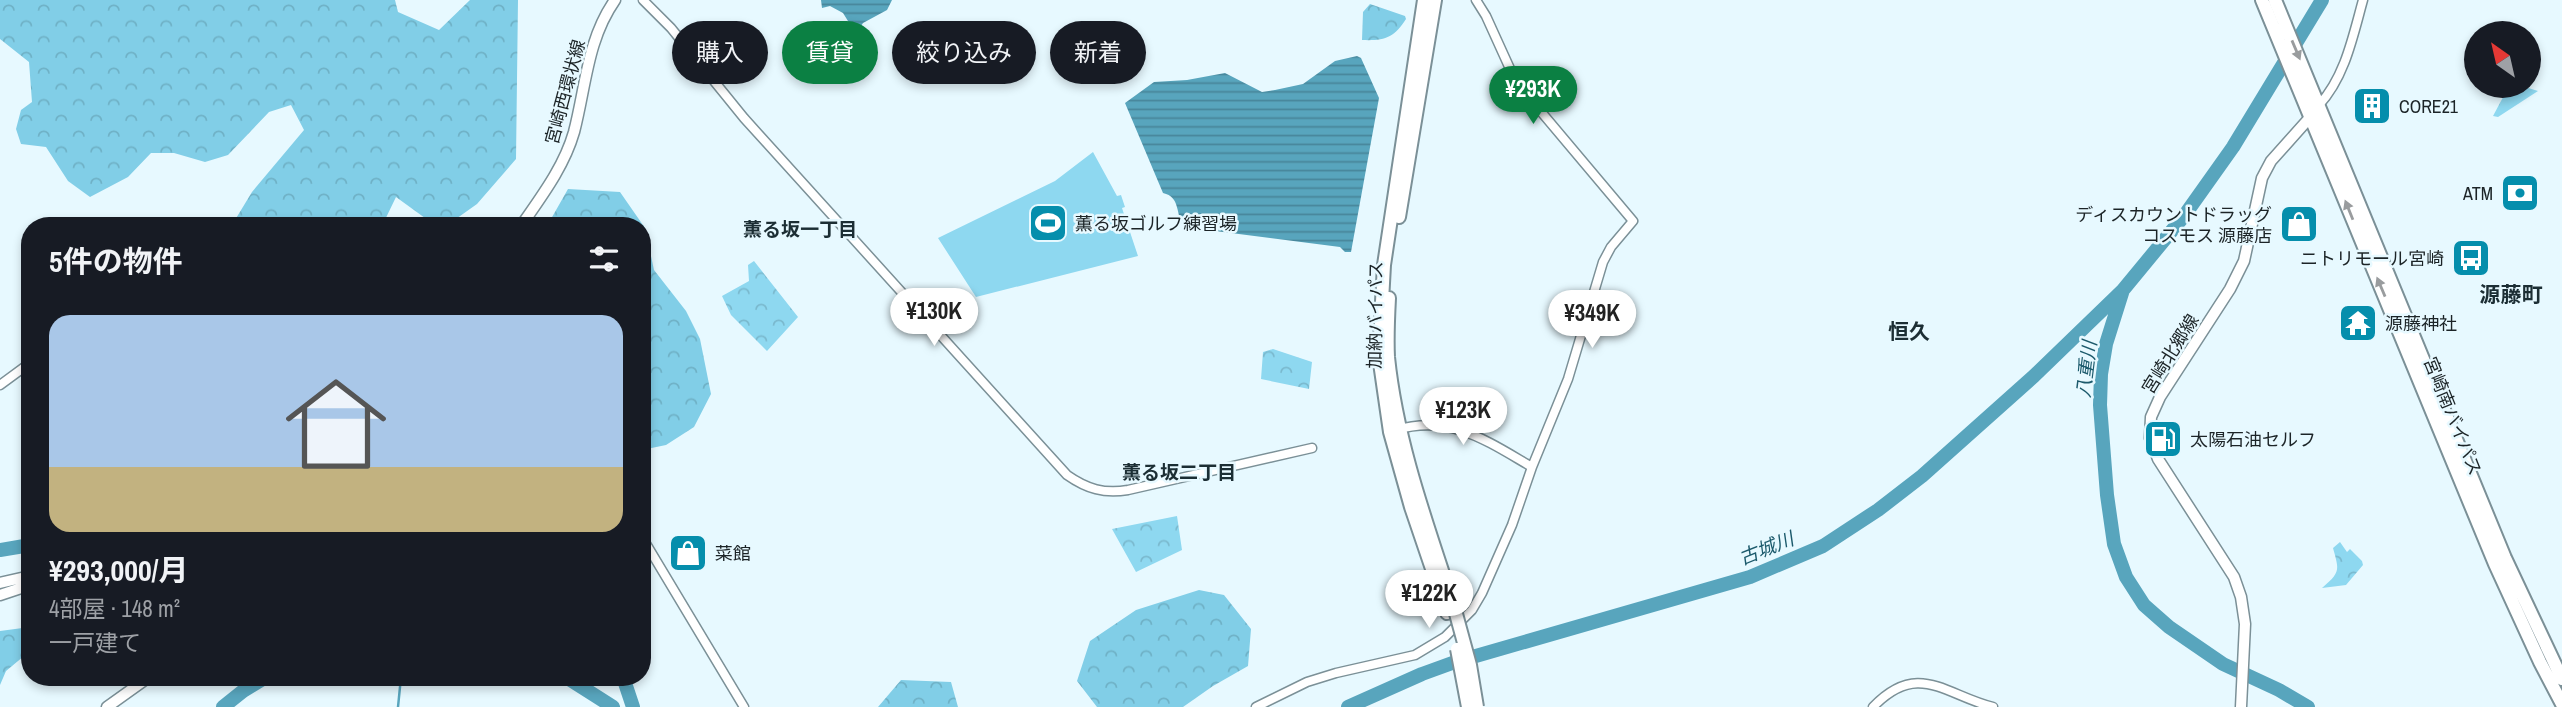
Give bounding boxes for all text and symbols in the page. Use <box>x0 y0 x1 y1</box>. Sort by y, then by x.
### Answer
chip: 購入 <box>672 21 768 84</box>
chip: 賃貸 <box>782 21 878 84</box>
chip: 絞り込み <box>892 21 1036 84</box>
chip: 新着 <box>1050 21 1146 84</box>
north arrow <box>2464 21 2541 98</box>
map controls <box>2464 21 2541 98</box>
street label: 宮崎西環状線 <box>539 37 591 147</box>
one-way arrow <box>2291 40 2302 61</box>
pin: ¥293K <box>1484 66 1582 126</box>
text: ¥293K <box>1505 73 1561 104</box>
building icon: CORE21 <box>2351 85 2393 127</box>
place label: CORE21 <box>2399 94 2459 119</box>
bank icon: ATM <box>2499 172 2541 214</box>
place label: ATM <box>2462 181 2493 206</box>
one-way arrow <box>2343 200 2354 221</box>
sports icon: 薫る坂ゴルフ練習場 <box>1027 202 1069 244</box>
place label: ディスカウントドラッグ コスモス 源藤店 <box>2075 202 2272 248</box>
shop icon: ディスカウントドラッグ コスモス 源藤店 <box>2278 203 2320 245</box>
place label: 薫る坂ゴルフ練習場 <box>1075 211 1237 236</box>
district label: 薫る坂一丁目 <box>743 216 857 242</box>
bus stop icon: ニトリモール宮崎 <box>2450 237 2492 279</box>
icon: filters <box>585 240 623 278</box>
text: 5件の物件 <box>49 241 183 281</box>
place label: ニトリモール宮崎 <box>2300 246 2444 271</box>
street label: 加納バイパス <box>1362 261 1388 369</box>
one-way arrow <box>2375 277 2387 297</box>
district label: 源藤町 <box>2480 280 2543 309</box>
pin: ¥130K <box>885 288 983 348</box>
pin: ¥349K <box>1543 290 1641 350</box>
text: ¥130K <box>906 295 962 326</box>
text: ¥349K <box>1564 297 1620 328</box>
temple icon: 源藤神社 <box>2337 302 2379 344</box>
street label: 宮崎北郷線 <box>2136 309 2204 399</box>
place label: 源藤神社 <box>2385 311 2457 336</box>
district label: 恒久 <box>1888 317 1930 346</box>
water label: 八重川 <box>2070 337 2103 399</box>
street label: 宮崎南バイパス <box>2418 353 2488 479</box>
icon: home <box>273 361 399 487</box>
pin: ¥123K <box>1414 388 1512 447</box>
text: ¥123K <box>1435 394 1491 425</box>
fuel station icon: 太陽石油セルフ <box>2142 418 2184 460</box>
place label: 太陽石油セルフ <box>2190 427 2316 452</box>
district label: 薫る坂二丁目 <box>1122 459 1236 485</box>
water label: 古城川 <box>1735 525 1799 571</box>
shop icon: 菜館 <box>667 532 709 574</box>
place label: 菜館 <box>715 541 751 566</box>
text: ¥293,000/月 <box>49 550 188 590</box>
pin: ¥122K <box>1380 570 1478 630</box>
text: ¥122K <box>1401 577 1457 608</box>
text: 4部屋 · 148 m² <box>49 593 180 624</box>
text: 一戸建て <box>49 627 141 658</box>

